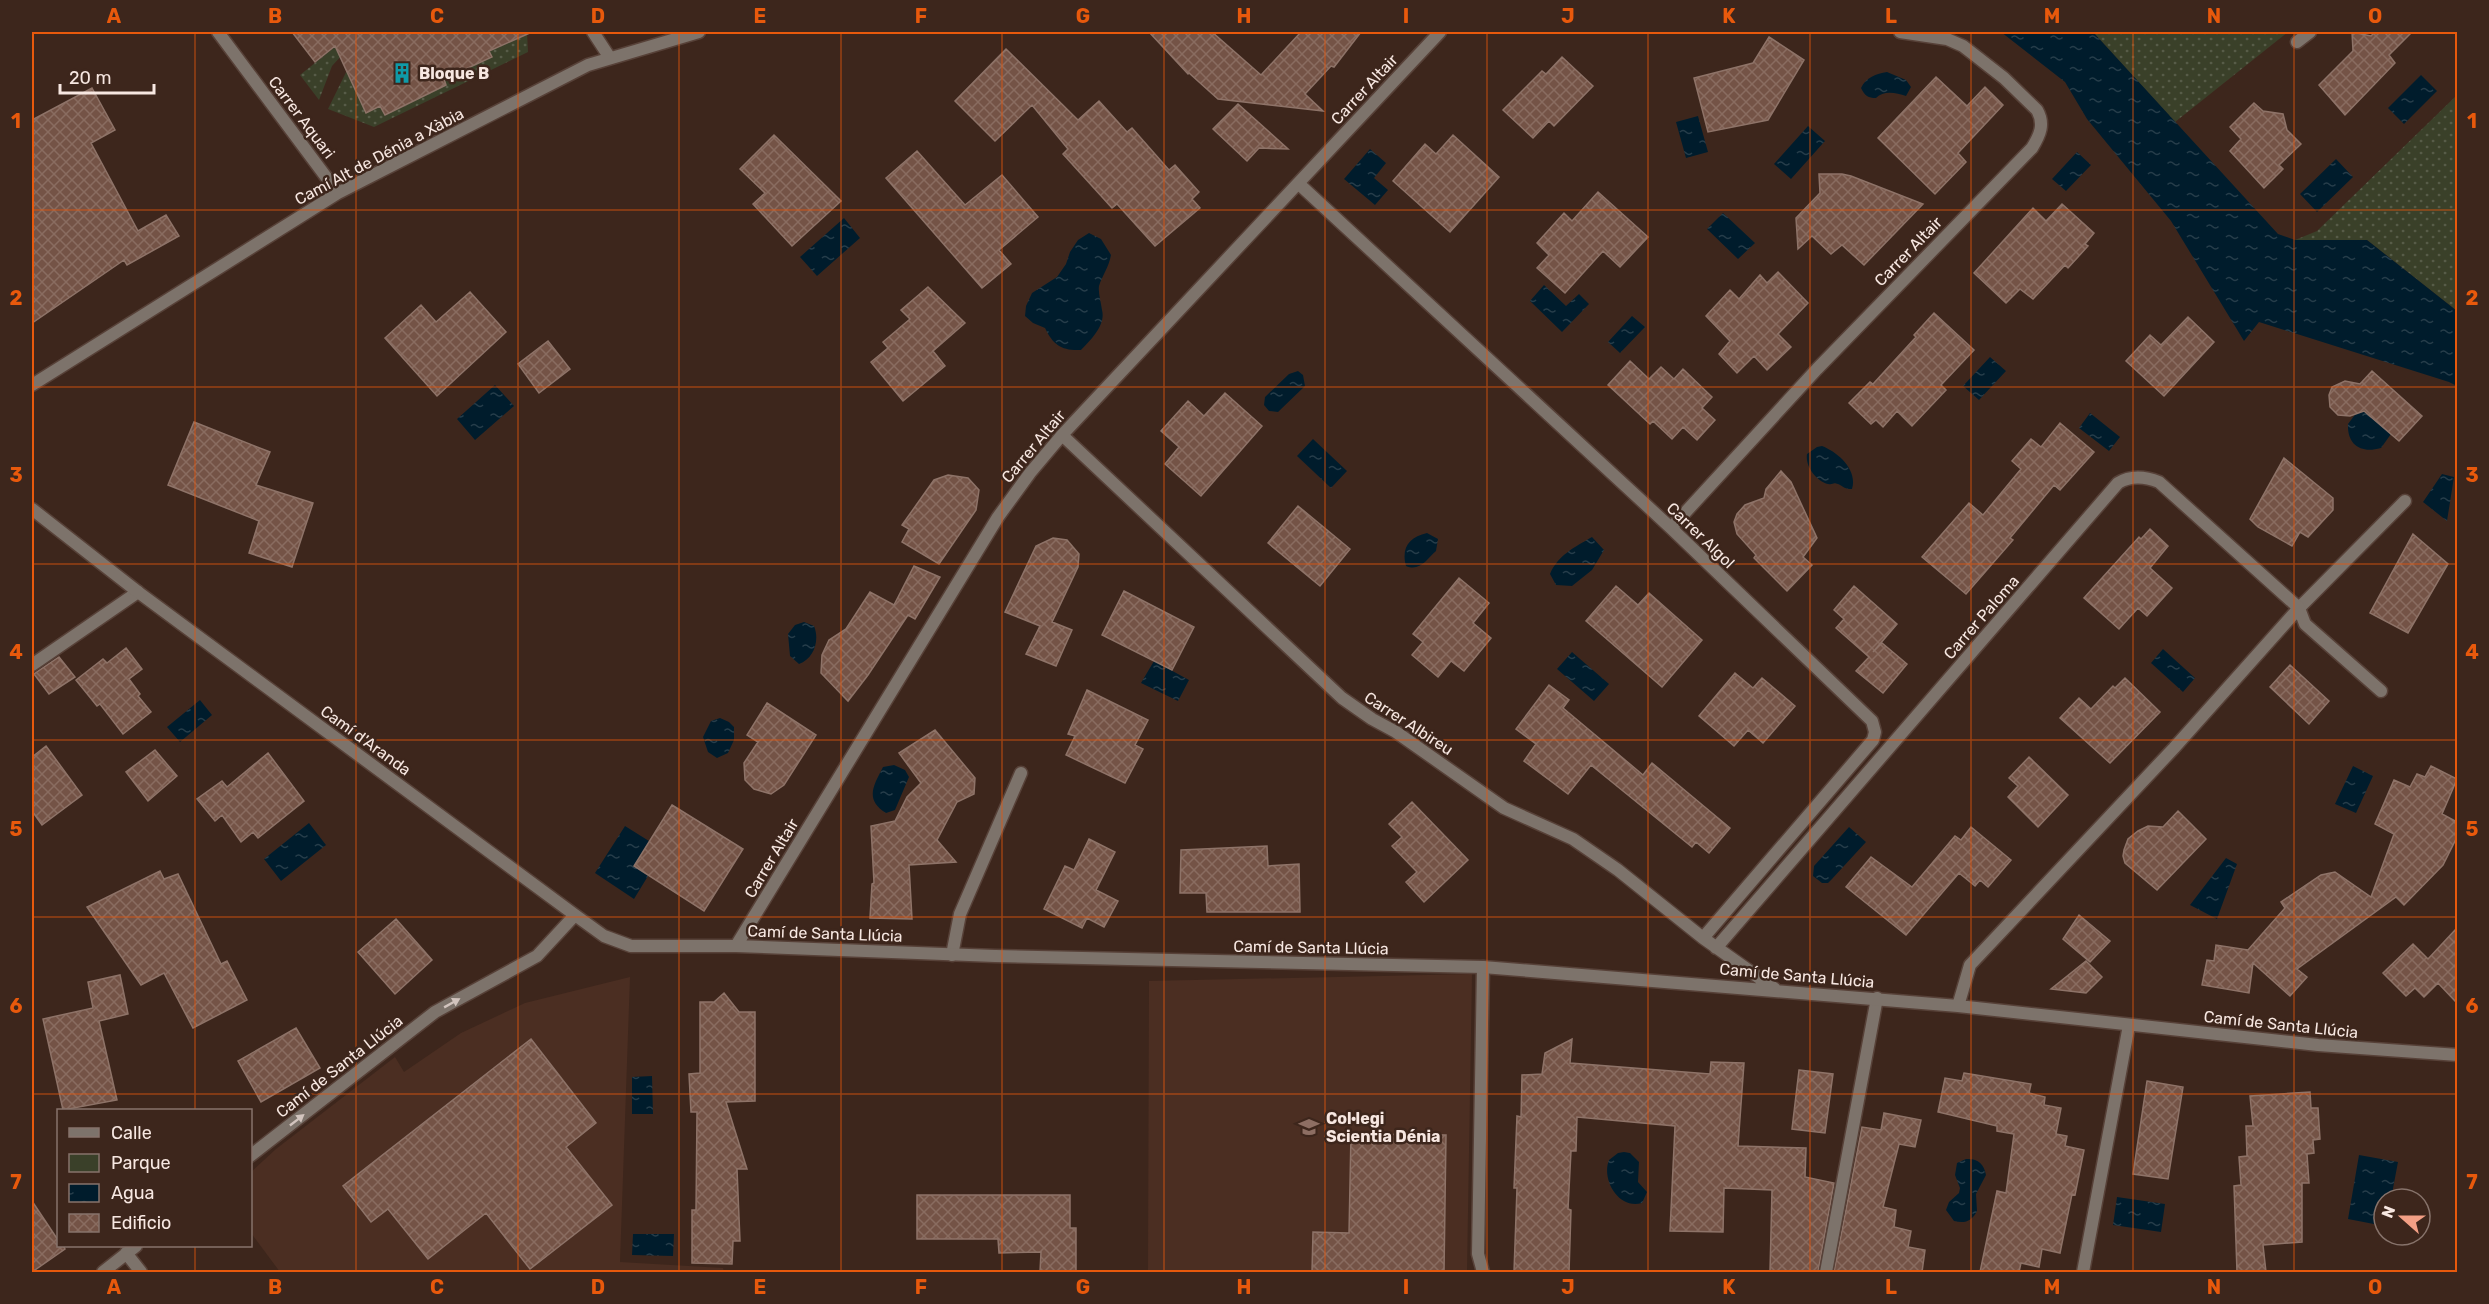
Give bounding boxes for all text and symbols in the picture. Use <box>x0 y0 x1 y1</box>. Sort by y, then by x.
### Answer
text: A <box>107 4 122 28</box>
text: B <box>268 4 282 28</box>
text: C <box>430 4 444 28</box>
text: D <box>591 4 605 28</box>
text: E <box>754 4 766 28</box>
text: F <box>915 4 927 28</box>
text: G <box>1076 4 1090 28</box>
text: H <box>1237 4 1251 28</box>
text: I <box>1403 4 1409 28</box>
text: J <box>1561 4 1575 28</box>
text: K <box>1722 4 1736 28</box>
text: L <box>1885 4 1897 28</box>
text: M <box>2044 4 2060 28</box>
text: N <box>2207 4 2221 28</box>
text: O <box>2368 4 2382 28</box>
street label: Carrer Altair <box>1327 50 1402 128</box>
scale bar <box>60 57 154 95</box>
building icon: Bloque B <box>390 61 414 85</box>
place label: Bloque B <box>419 64 489 83</box>
text: 20 m <box>69 67 111 89</box>
street label: Carrer Aquari <box>264 72 339 162</box>
street label: Camí Alt de Dénia a Xàbia <box>292 104 467 209</box>
text: 1 <box>11 109 21 133</box>
text: 1 <box>2467 109 2477 133</box>
street label: Carrer Altair <box>1870 213 1946 290</box>
text: 2 <box>10 286 23 310</box>
text: 2 <box>2466 286 2479 310</box>
street label: Carrer Altair <box>997 406 1069 487</box>
text: 3 <box>9 463 23 487</box>
text: 3 <box>2465 463 2479 487</box>
street label: Carrer Algol <box>1663 498 1739 572</box>
street label: Carrer Paloma <box>1940 571 2023 663</box>
text: 4 <box>9 640 23 664</box>
text: 4 <box>2465 640 2479 664</box>
street label: Carrer Albireu <box>1361 688 1457 759</box>
street label: Camí d'Aranda <box>317 701 415 780</box>
street label: Carrer Altair <box>740 815 803 901</box>
text: 5 <box>10 817 23 841</box>
text: 5 <box>2466 817 2479 841</box>
street label: Camí de Santa Llúcia <box>747 921 903 946</box>
street label: Camí de Santa Llúcia <box>1233 937 1389 958</box>
street label: Camí de Santa Llúcia <box>1719 959 1875 992</box>
text: 6 <box>9 994 23 1018</box>
text: 6 <box>2465 994 2479 1018</box>
one-way arrow <box>444 998 461 1008</box>
street label: Camí de Santa Llúcia <box>2203 1007 2359 1042</box>
street label: Camí de Santa Llúcia <box>272 1011 406 1122</box>
legend <box>57 1109 252 1247</box>
place label: Col·legi Scientia Dénia <box>1326 1109 1441 1146</box>
one-way arrow <box>289 1114 304 1126</box>
school or university icon: Col·legi Scientia Dénia <box>1297 1115 1321 1139</box>
text: Calle <box>111 1122 152 1144</box>
text: Parque <box>111 1152 171 1174</box>
text: 7 <box>10 1170 22 1194</box>
text: 7 <box>2466 1170 2478 1194</box>
text: Agua <box>111 1182 154 1204</box>
north arrow <box>2372 1187 2432 1247</box>
text: N <box>2378 1203 2399 1221</box>
text: Edificio <box>111 1212 171 1234</box>
text: A <box>107 1275 122 1299</box>
text: B <box>268 1275 282 1299</box>
text: C <box>430 1275 444 1299</box>
text: D <box>591 1275 605 1299</box>
text: E <box>754 1275 766 1299</box>
text: F <box>915 1275 927 1299</box>
text: G <box>1076 1275 1090 1299</box>
text: H <box>1237 1275 1251 1299</box>
text: I <box>1403 1275 1409 1299</box>
text: J <box>1561 1275 1575 1299</box>
text: K <box>1722 1275 1736 1299</box>
text: L <box>1885 1275 1897 1299</box>
text: M <box>2044 1275 2060 1299</box>
text: N <box>2207 1275 2221 1299</box>
text: O <box>2368 1275 2382 1299</box>

